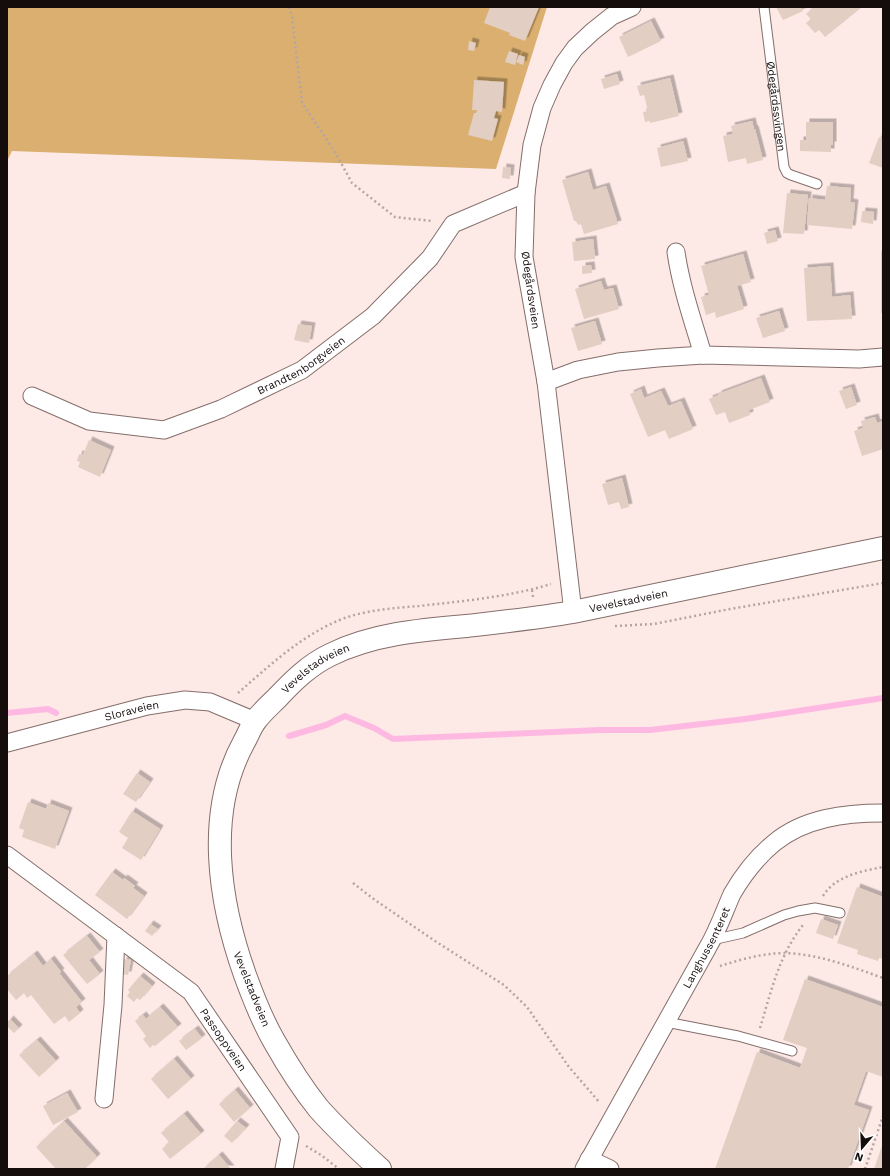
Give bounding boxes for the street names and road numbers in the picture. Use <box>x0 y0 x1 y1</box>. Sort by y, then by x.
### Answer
street label: Ødegårdssvingen <box>764 60 788 152</box>
street label: Ødegårdsveien <box>519 250 542 330</box>
street label: Brandtenborgveien <box>255 334 348 398</box>
street label: Vevelstadveien <box>588 587 669 615</box>
street label: Vevelstadveien <box>279 641 351 696</box>
street label: Sloraveien <box>103 698 160 724</box>
street label: Langhussenteret <box>680 905 733 991</box>
street label: Vevelstadveien <box>231 950 273 1029</box>
street label: Passoppveien <box>197 1006 249 1074</box>

